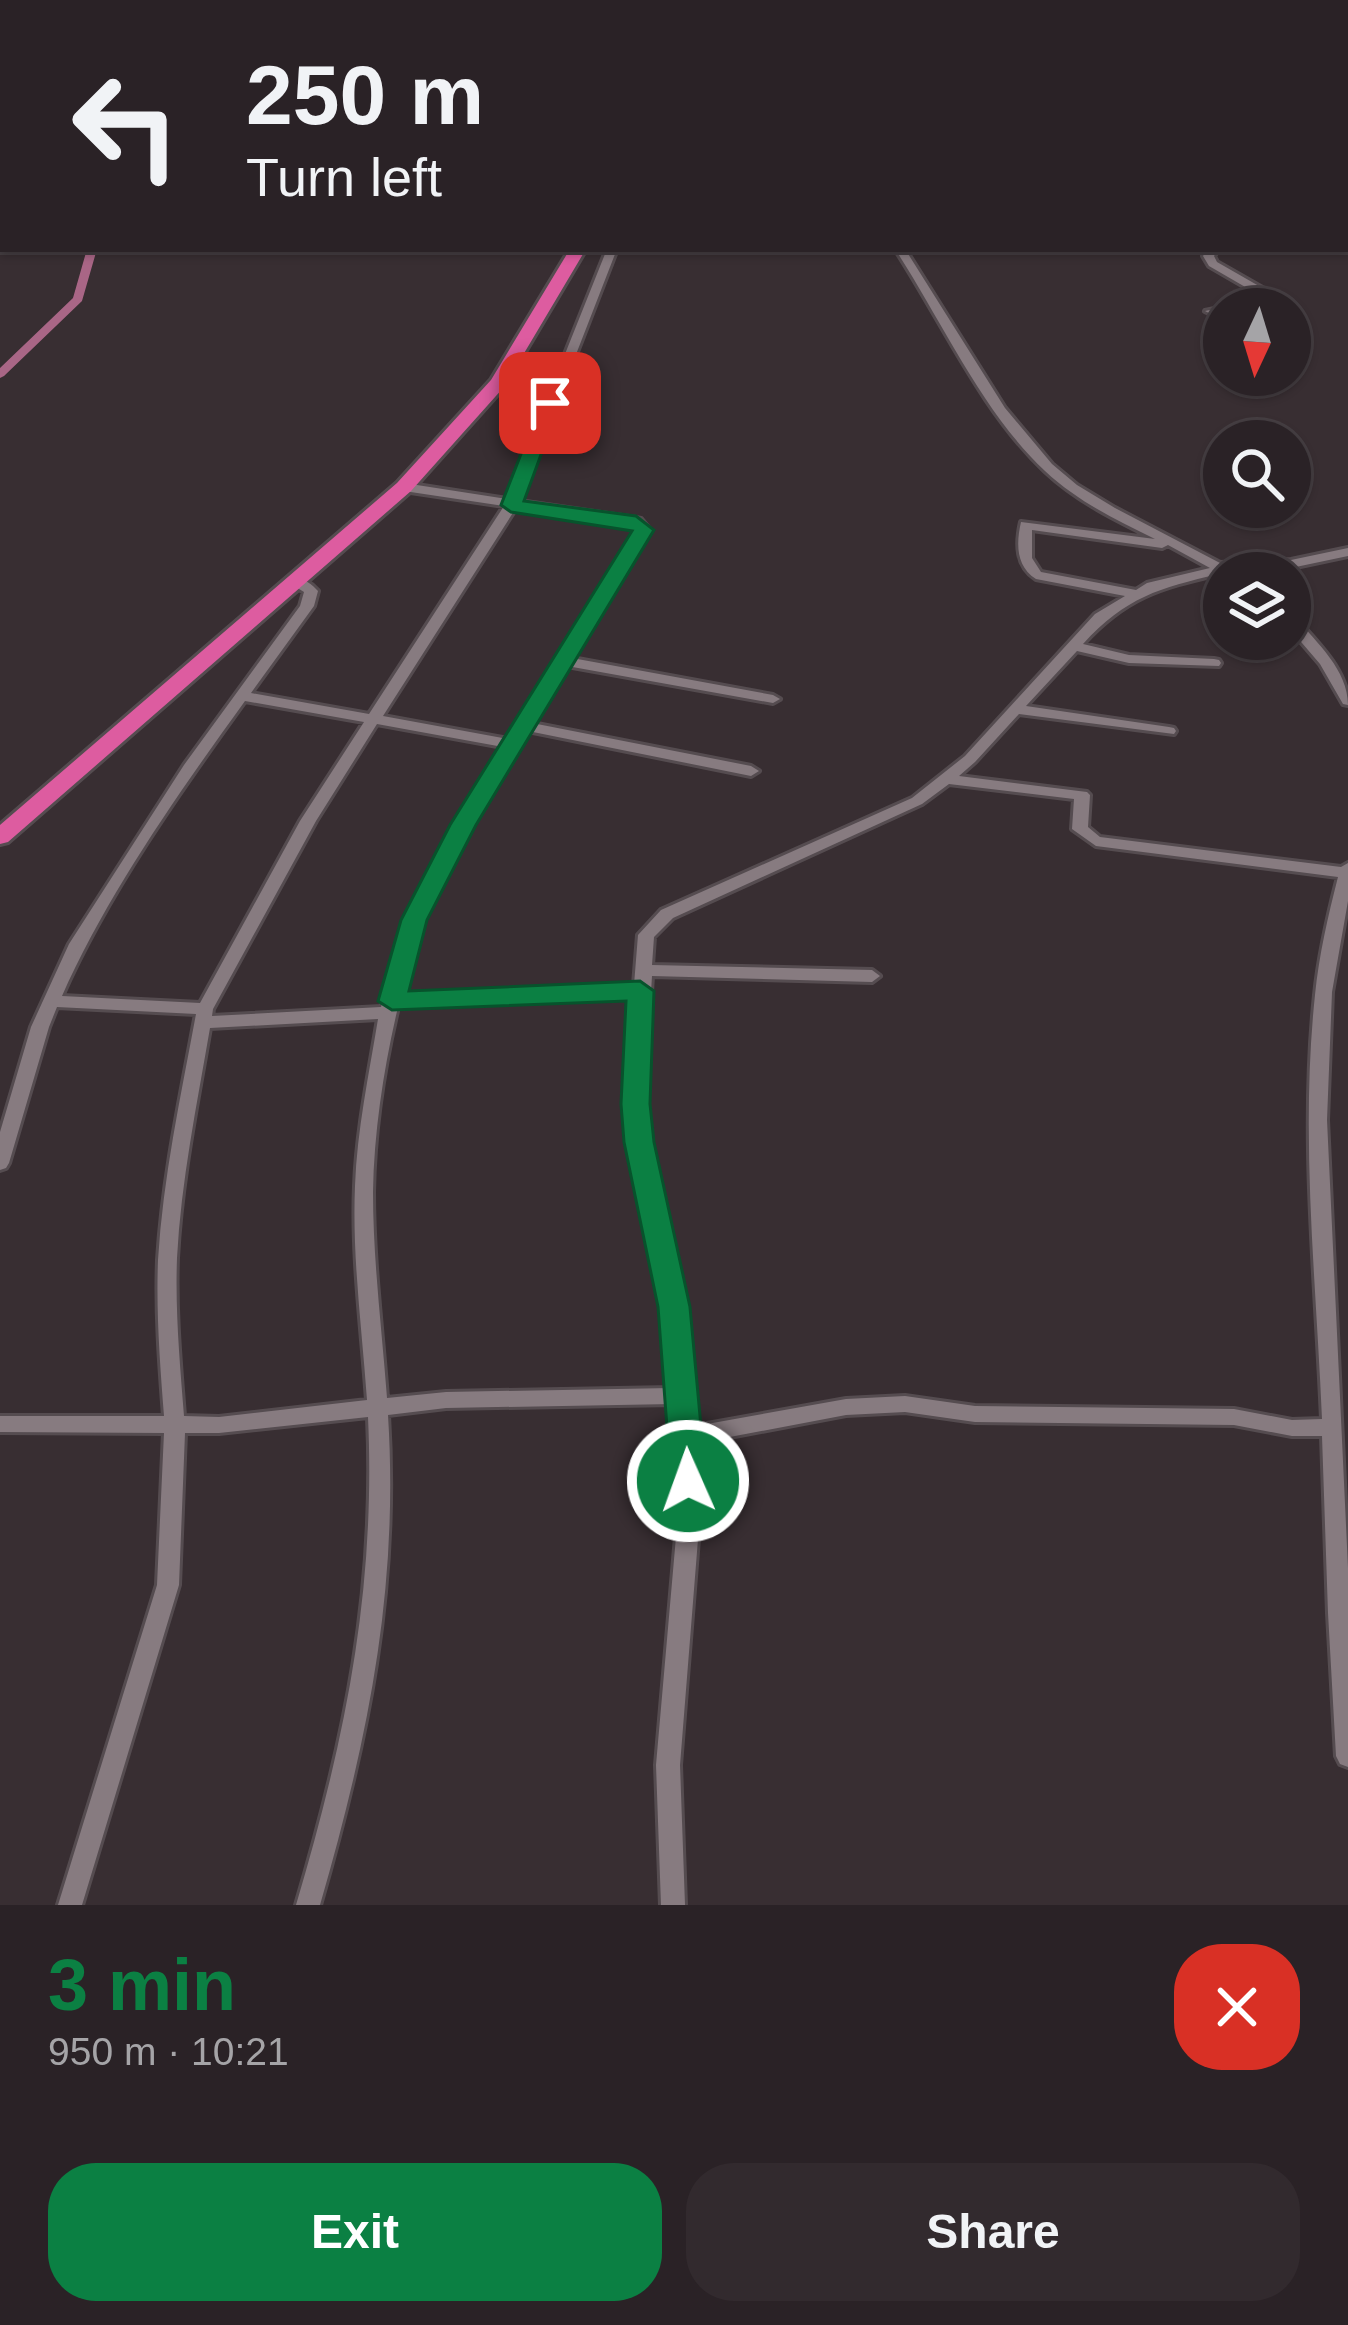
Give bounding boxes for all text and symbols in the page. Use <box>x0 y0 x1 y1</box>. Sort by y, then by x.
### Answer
icon: left <box>48 48 204 204</box>
text: 250 m <box>246 48 484 142</box>
text: Turn left <box>246 147 442 207</box>
north arrow <box>1203 288 1311 396</box>
map controls <box>1203 288 1311 660</box>
pin <box>499 352 601 454</box>
icon: arrive <box>517 370 583 436</box>
button: search <box>1203 420 1311 528</box>
button: layers <box>1203 552 1311 660</box>
position arrow <box>625 1418 751 1544</box>
button: close <box>1174 1944 1300 2070</box>
text: 3 min <box>48 1945 236 2025</box>
text: 950 m · 10:21 <box>48 2030 289 2073</box>
button: Exit <box>48 2163 662 2301</box>
button: Share <box>686 2163 1300 2301</box>

